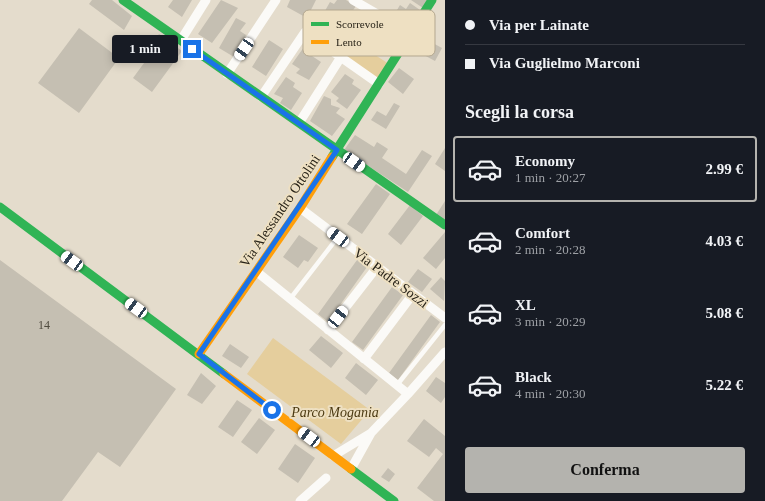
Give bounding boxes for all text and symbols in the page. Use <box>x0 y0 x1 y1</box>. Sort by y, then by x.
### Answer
legend <box>303 10 435 56</box>
text: Via per Lainate <box>489 17 589 33</box>
text: Scorrevole <box>336 18 384 30</box>
callout: 1 min <box>112 35 178 63</box>
car <box>232 36 256 62</box>
text: Lento <box>336 36 362 48</box>
route end <box>183 40 201 58</box>
text: 1 min <box>129 41 161 56</box>
text: Via Guglielmo Marconi <box>489 55 640 71</box>
text: Scegli la corsa <box>465 102 574 122</box>
car <box>341 150 367 174</box>
icon: car <box>467 151 503 187</box>
street label: Via Alessandro Ottolini <box>237 152 323 270</box>
text: Economy <box>515 153 575 169</box>
text: 2.99 € <box>706 161 743 177</box>
text: 1 min · 20:27 <box>515 170 585 185</box>
icon: car <box>467 223 503 259</box>
car <box>325 225 351 249</box>
text: Comfort <box>515 225 570 241</box>
text: 4.03 € <box>706 233 743 249</box>
text: 2 min · 20:28 <box>515 242 585 257</box>
street label: Via Padre Sozzi <box>351 245 431 311</box>
car <box>59 249 85 273</box>
icon: car <box>467 295 503 331</box>
car <box>123 296 149 320</box>
text: XL <box>515 297 536 313</box>
car <box>326 304 350 330</box>
text: 5.08 € <box>706 305 743 321</box>
text: 3 min · 20:29 <box>515 314 585 329</box>
house number: 14 <box>38 318 50 332</box>
icon: car <box>467 367 503 403</box>
text: Black <box>515 369 552 385</box>
text: 5.22 € <box>706 377 743 393</box>
text: 4 min · 20:30 <box>515 386 585 401</box>
route start <box>263 401 281 419</box>
park label: Parco Mogania <box>290 405 379 420</box>
car <box>296 425 322 449</box>
button: Conferma <box>465 447 745 493</box>

